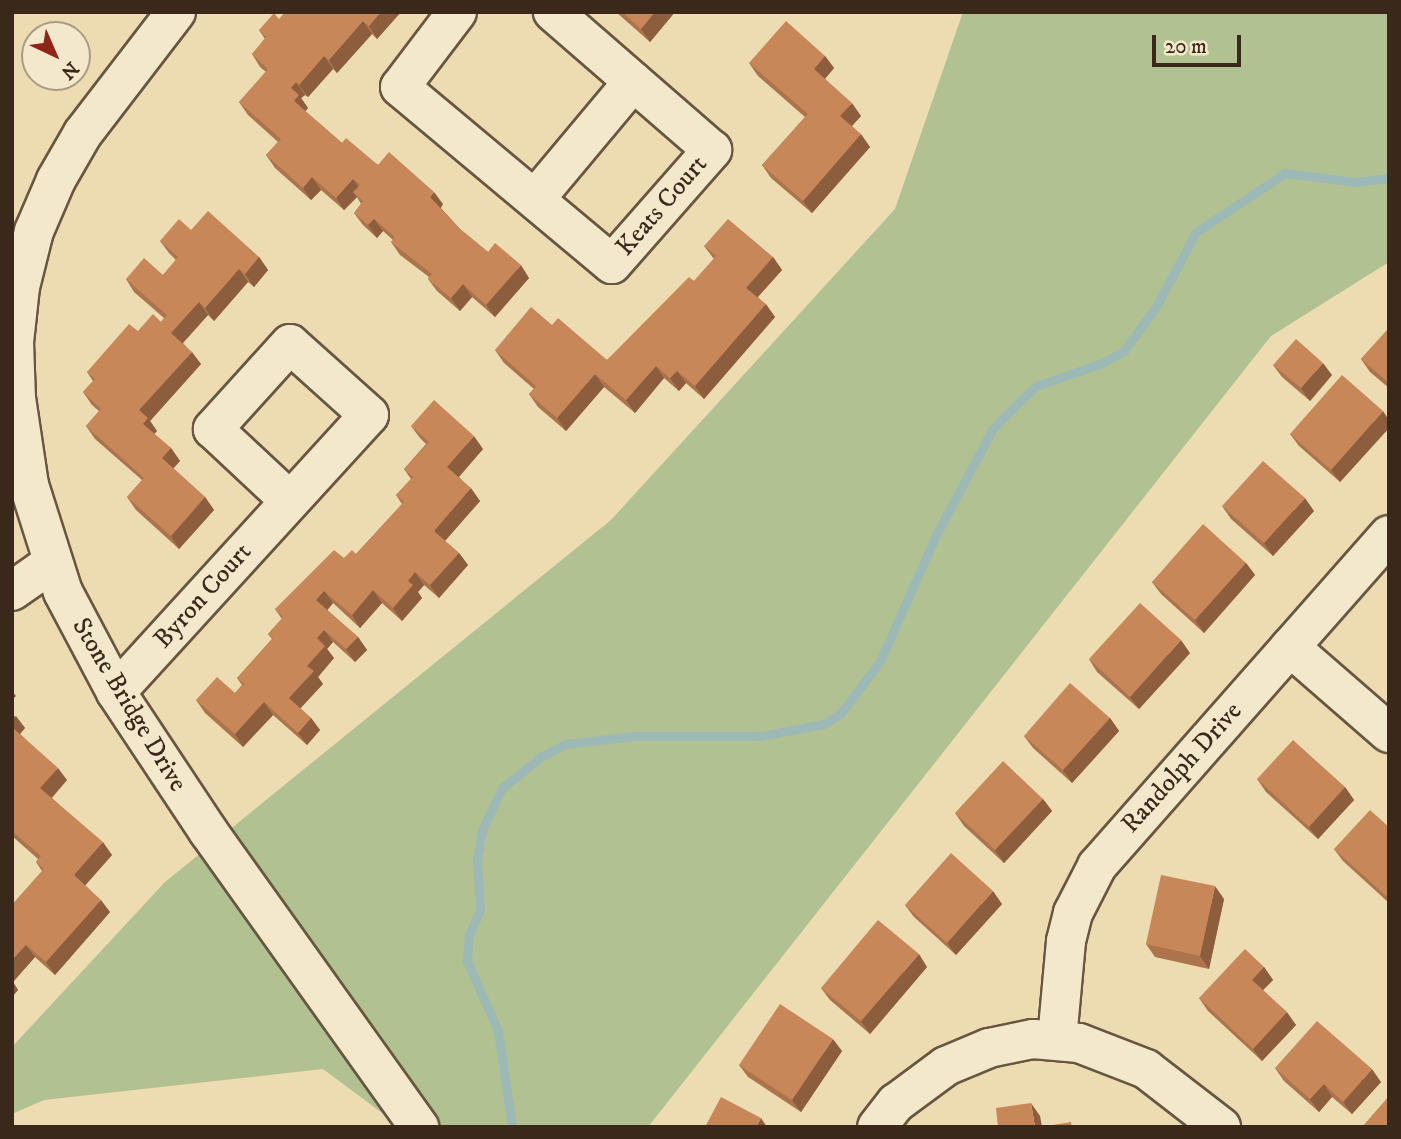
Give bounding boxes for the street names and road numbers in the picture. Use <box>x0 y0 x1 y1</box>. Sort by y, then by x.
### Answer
street label: Keats Court <box>610 149 714 263</box>
street label: Byron Court <box>148 537 258 655</box>
street label: Stone Bridge Drive <box>65 613 193 797</box>
street label: Randolph Drive <box>1115 696 1249 840</box>

